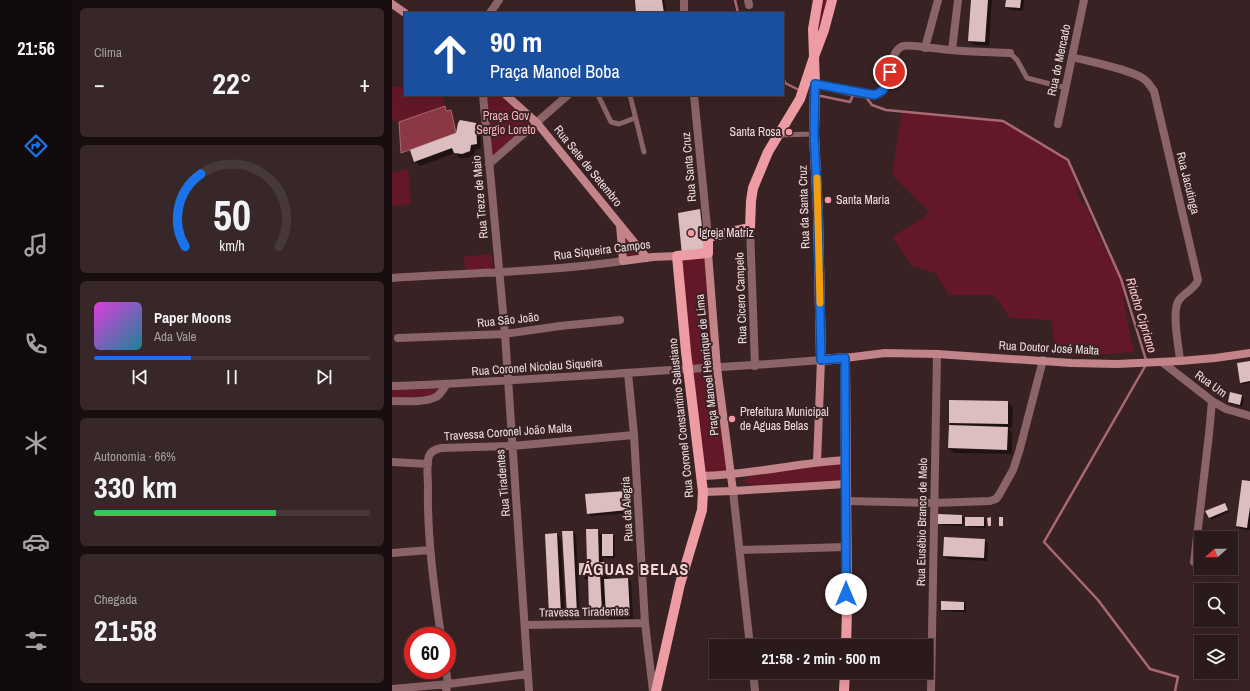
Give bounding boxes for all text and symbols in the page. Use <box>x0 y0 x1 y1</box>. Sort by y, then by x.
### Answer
text: 90 m <box>490 23 542 61</box>
street label: Rua do Mercado <box>1044 23 1074 97</box>
icon: ahead <box>424 28 476 80</box>
text: 21:56 <box>17 36 55 61</box>
text: Clima <box>94 44 122 61</box>
pin <box>873 55 907 89</box>
text: Praça Manoel Boba <box>490 59 620 84</box>
icon: arrive <box>879 61 901 83</box>
text: 22° <box>212 63 252 103</box>
text: − <box>94 69 105 99</box>
text: + <box>359 69 370 99</box>
park label: Praça Gov Sergio Loreto <box>476 108 536 138</box>
street label: Rua Sete de Setembro <box>550 122 626 210</box>
place label: Santa Rosa <box>730 124 782 140</box>
marker: Santa Rosa <box>784 127 794 137</box>
street label: Rua Santa Cruz <box>678 131 700 203</box>
icon: directions <box>22 132 50 160</box>
street label: Rua Jacutinga <box>1173 150 1204 216</box>
street label: Rua Treze de Maio <box>468 155 492 239</box>
street label: Rua da Santa Cruz <box>795 165 813 249</box>
text: 50 <box>213 187 251 243</box>
place label: Santa Maria <box>836 192 890 208</box>
marker: Santa Maria <box>823 195 833 205</box>
place label: Igreja Matriz <box>699 225 754 241</box>
marker: Igreja Matriz <box>686 228 696 238</box>
icon: music <box>22 231 50 259</box>
text: km/h <box>219 235 245 254</box>
street label: Rua Siqueira Campos <box>553 236 651 264</box>
street label: Rua Cicero Campelo <box>731 252 751 344</box>
water label: Riacho Cipriano <box>1122 276 1161 355</box>
street label: Praça Manoel Henrique de Lima <box>692 293 722 437</box>
text: Paper Moons <box>154 307 231 328</box>
street label: Rua São João <box>476 309 540 331</box>
text: Ada Vale <box>154 328 196 345</box>
icon: phone <box>22 330 50 358</box>
street label: Rua Coronel Constantino Salustiano <box>665 337 697 499</box>
street label: Rua Doutor José Malta <box>998 337 1100 359</box>
street label: Rua Coronel Nicolau Siqueira <box>471 354 604 380</box>
icon: previous <box>129 366 151 388</box>
icon: pause <box>221 366 243 388</box>
icon: next <box>313 366 335 388</box>
street label: Rua Um <box>1192 367 1230 401</box>
place label: Prefeitura Municipal de Aguas Belas <box>740 404 829 434</box>
marker: Prefeitura Municipal de Aguas Belas <box>727 414 737 424</box>
street label: Travessa Coronel João Malta <box>444 420 573 444</box>
icon: climate <box>22 429 50 457</box>
text: Autonomia · 66% <box>94 448 176 465</box>
street label: Rua Tiradentes <box>492 449 514 517</box>
street label: Rua Eusébio Branco de Melo <box>913 458 931 586</box>
text: 330 km <box>94 467 177 507</box>
street label: Rua da Alegria <box>617 476 637 542</box>
icon: car <box>22 528 50 556</box>
north arrow <box>1194 531 1238 575</box>
map controls <box>1194 531 1238 679</box>
district label: ÁGUAS BELAS <box>583 558 689 580</box>
position arrow <box>825 573 867 615</box>
button: search <box>1194 583 1238 627</box>
text: Chegada <box>94 591 137 608</box>
street label: Travessa Tiradentes <box>539 603 629 621</box>
text: 21:58 <box>94 610 157 650</box>
icon: filters <box>22 627 50 655</box>
speed limit sign: 60 <box>404 627 456 679</box>
button: layers <box>1194 635 1238 679</box>
text: 21:58 · 2 min · 500 m <box>762 648 880 669</box>

